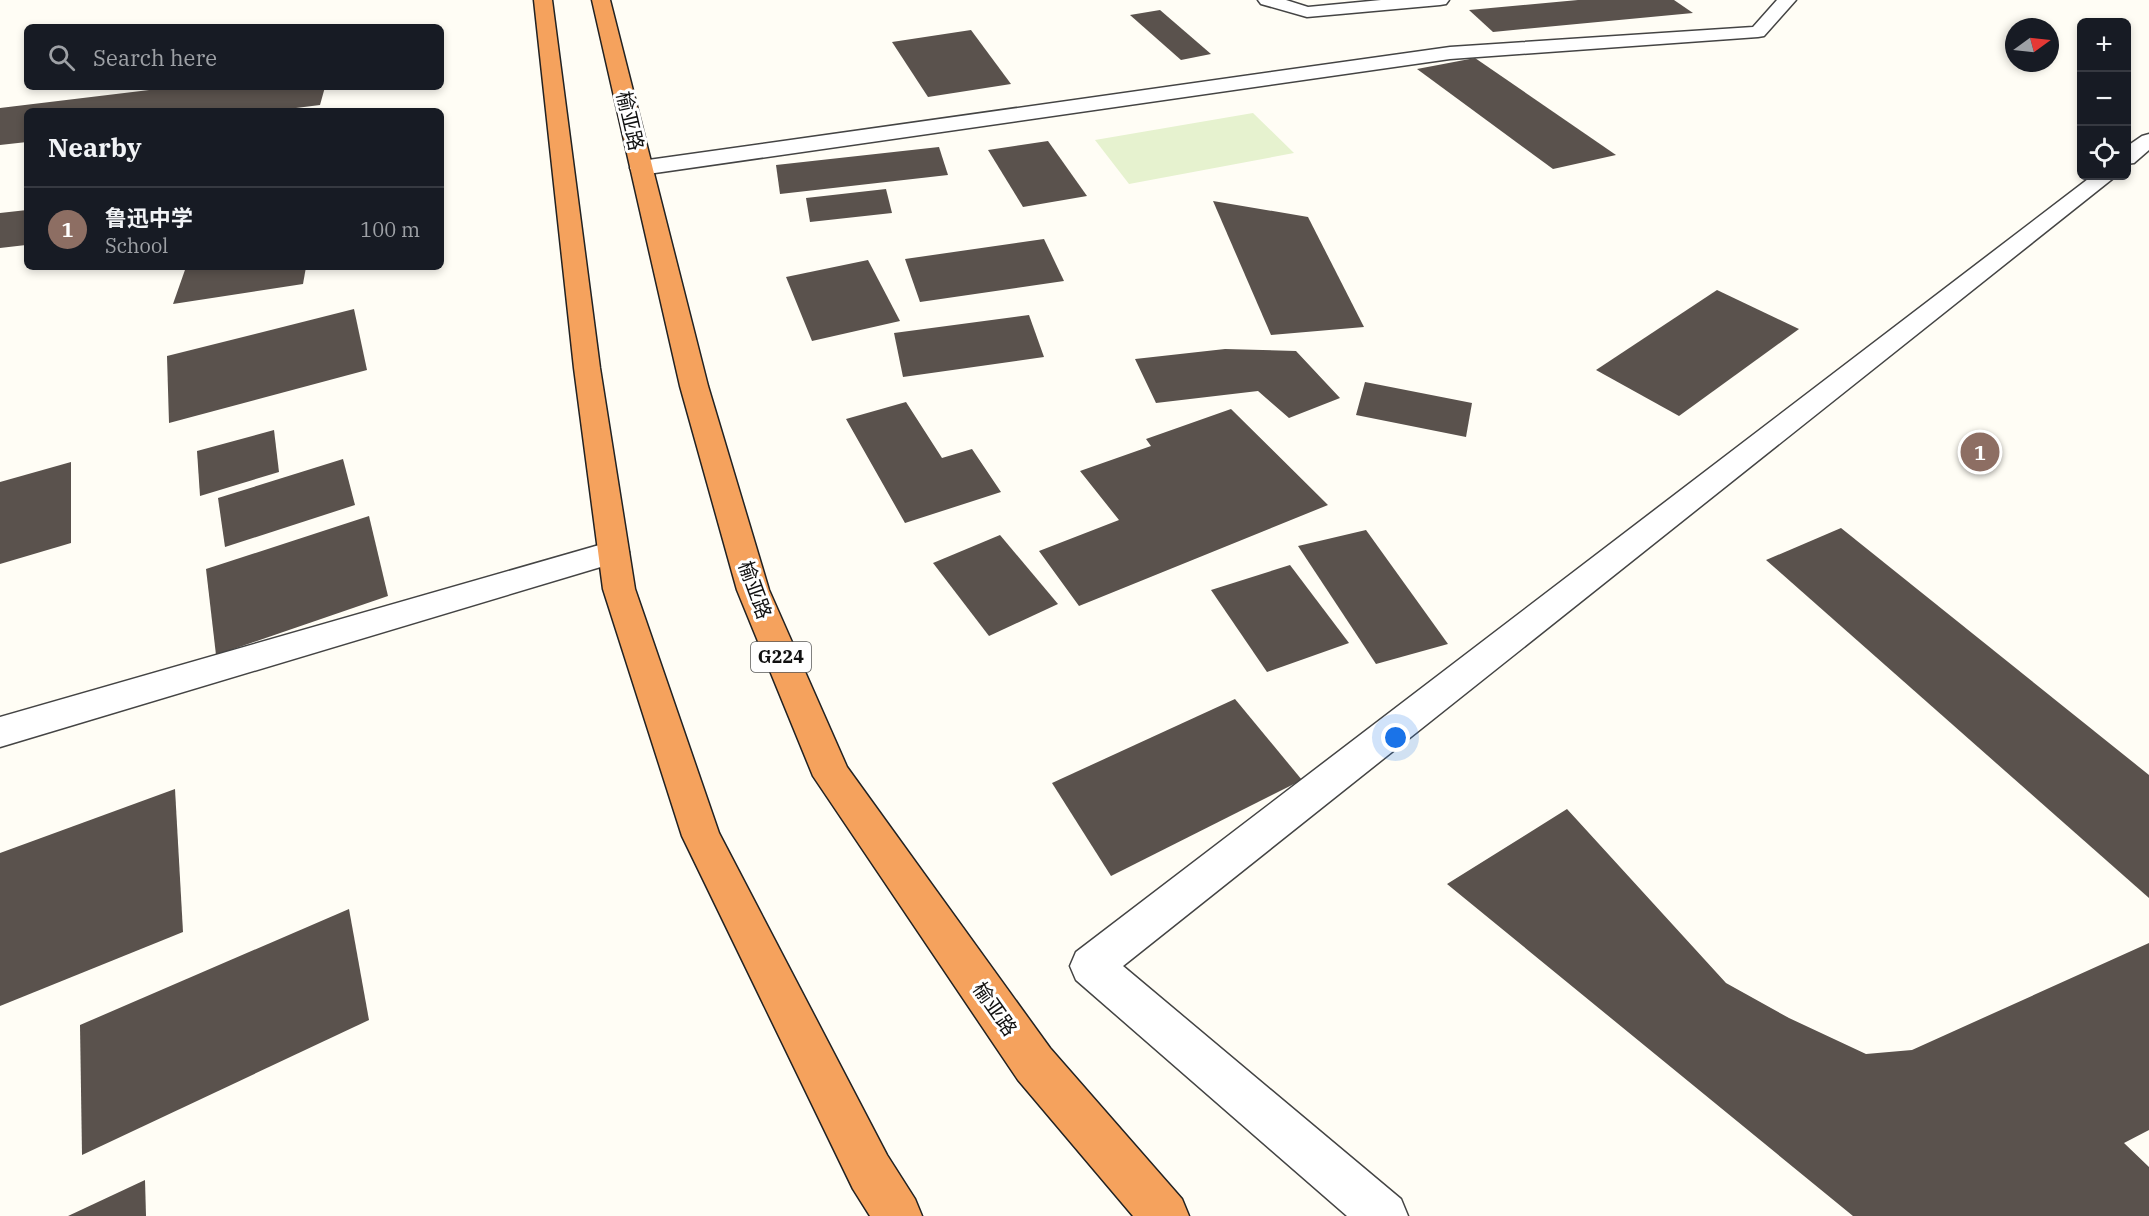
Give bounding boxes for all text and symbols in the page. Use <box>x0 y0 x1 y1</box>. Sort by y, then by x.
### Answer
north arrow <box>2005 18 2059 72</box>
map controls <box>2077 18 2131 180</box>
button: + <box>2077 18 2131 72</box>
search box <box>24 24 444 90</box>
icon: search <box>45 41 78 74</box>
text: Search here <box>93 43 217 72</box>
button: − <box>2077 72 2131 126</box>
street label: 榆亚路 <box>611 89 650 153</box>
button: locate <box>2077 126 2131 180</box>
text: Nearby <box>48 130 142 164</box>
text: 鲁迅中学 <box>105 203 193 232</box>
text: 1 <box>62 216 74 243</box>
text: 100 m <box>360 216 420 243</box>
text: School <box>105 232 168 259</box>
pin: 1 <box>1960 430 2000 474</box>
street label: 榆亚路 <box>733 557 778 623</box>
road number: G224 <box>751 642 811 672</box>
your location <box>1381 723 1410 752</box>
street label: 榆亚路 <box>967 976 1024 1041</box>

